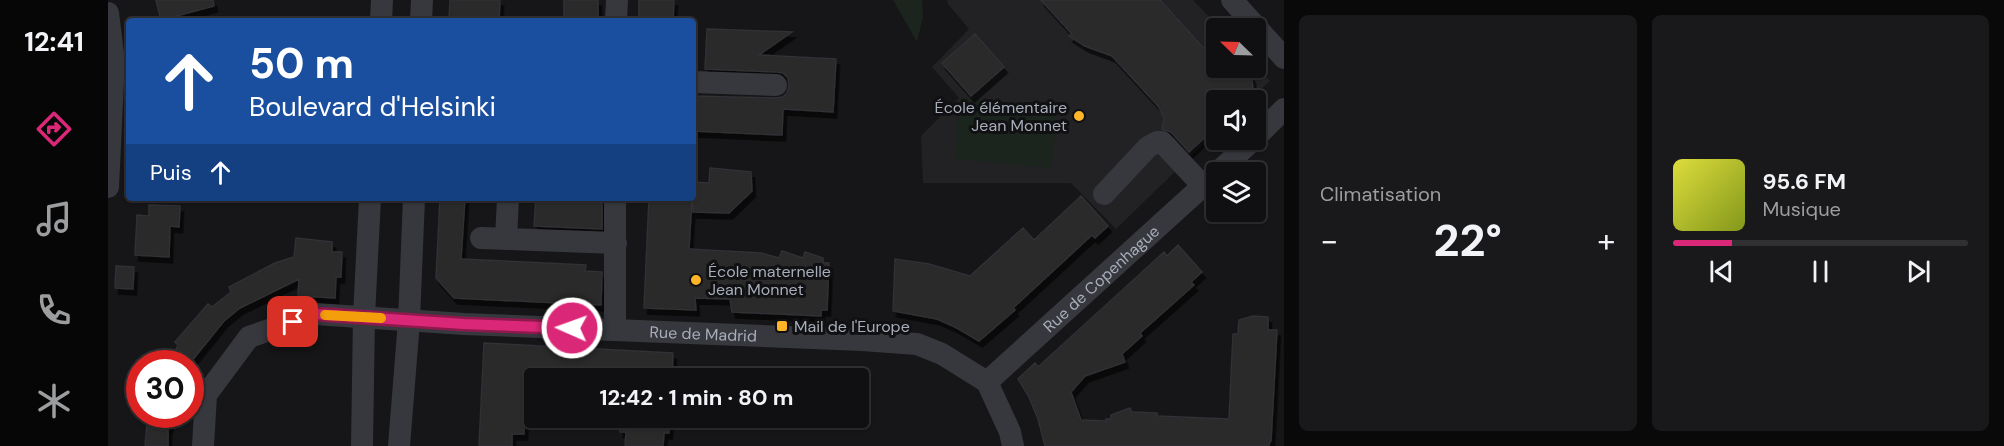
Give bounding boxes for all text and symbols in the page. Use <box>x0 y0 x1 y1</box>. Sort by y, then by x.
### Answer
north arrow <box>1206 18 1266 78</box>
map controls <box>1206 18 1266 222</box>
text: 12:41 <box>24 24 84 59</box>
text: 50 m <box>249 36 354 91</box>
icon: ahead <box>150 42 228 120</box>
text: Boulevard d'Helsinki <box>249 89 496 124</box>
button: sound <box>1206 90 1266 150</box>
place label: École élémentaire Jean Monnet <box>935 97 1067 136</box>
icon: directions <box>33 108 75 150</box>
marker: École élémentaire Jean Monnet <box>1072 109 1086 123</box>
icon: ahead <box>204 156 237 189</box>
text: Puis <box>150 158 192 187</box>
button: layers <box>1206 162 1266 222</box>
text: 95.6 FM <box>1763 167 1846 196</box>
text: Climatisation <box>1320 181 1441 207</box>
text: Musique <box>1763 196 1841 222</box>
icon: music <box>33 198 75 240</box>
text: 22° <box>1434 211 1502 270</box>
text: − <box>1320 219 1338 262</box>
text: + <box>1597 219 1615 262</box>
street label: Rue de Copenhague <box>1039 221 1164 337</box>
icon: previous <box>1705 255 1738 288</box>
icon: pause <box>1804 255 1837 288</box>
icon: next <box>1902 255 1935 288</box>
place label: École maternelle Jean Monnet <box>708 261 831 300</box>
marker: École maternelle Jean Monnet <box>689 273 703 287</box>
icon: phone <box>33 289 75 331</box>
pin <box>267 296 318 347</box>
position arrow <box>540 296 604 360</box>
icon: arrive <box>276 305 309 338</box>
place label: Mail de l'Europe <box>794 316 910 337</box>
marker: Mail de l'Europe <box>775 319 789 333</box>
street label: Rue de Madrid <box>649 321 757 347</box>
speed limit sign: 30 <box>126 350 204 428</box>
icon: climate <box>33 380 75 422</box>
text: 12:42 · 1 min · 80 m <box>600 383 793 412</box>

